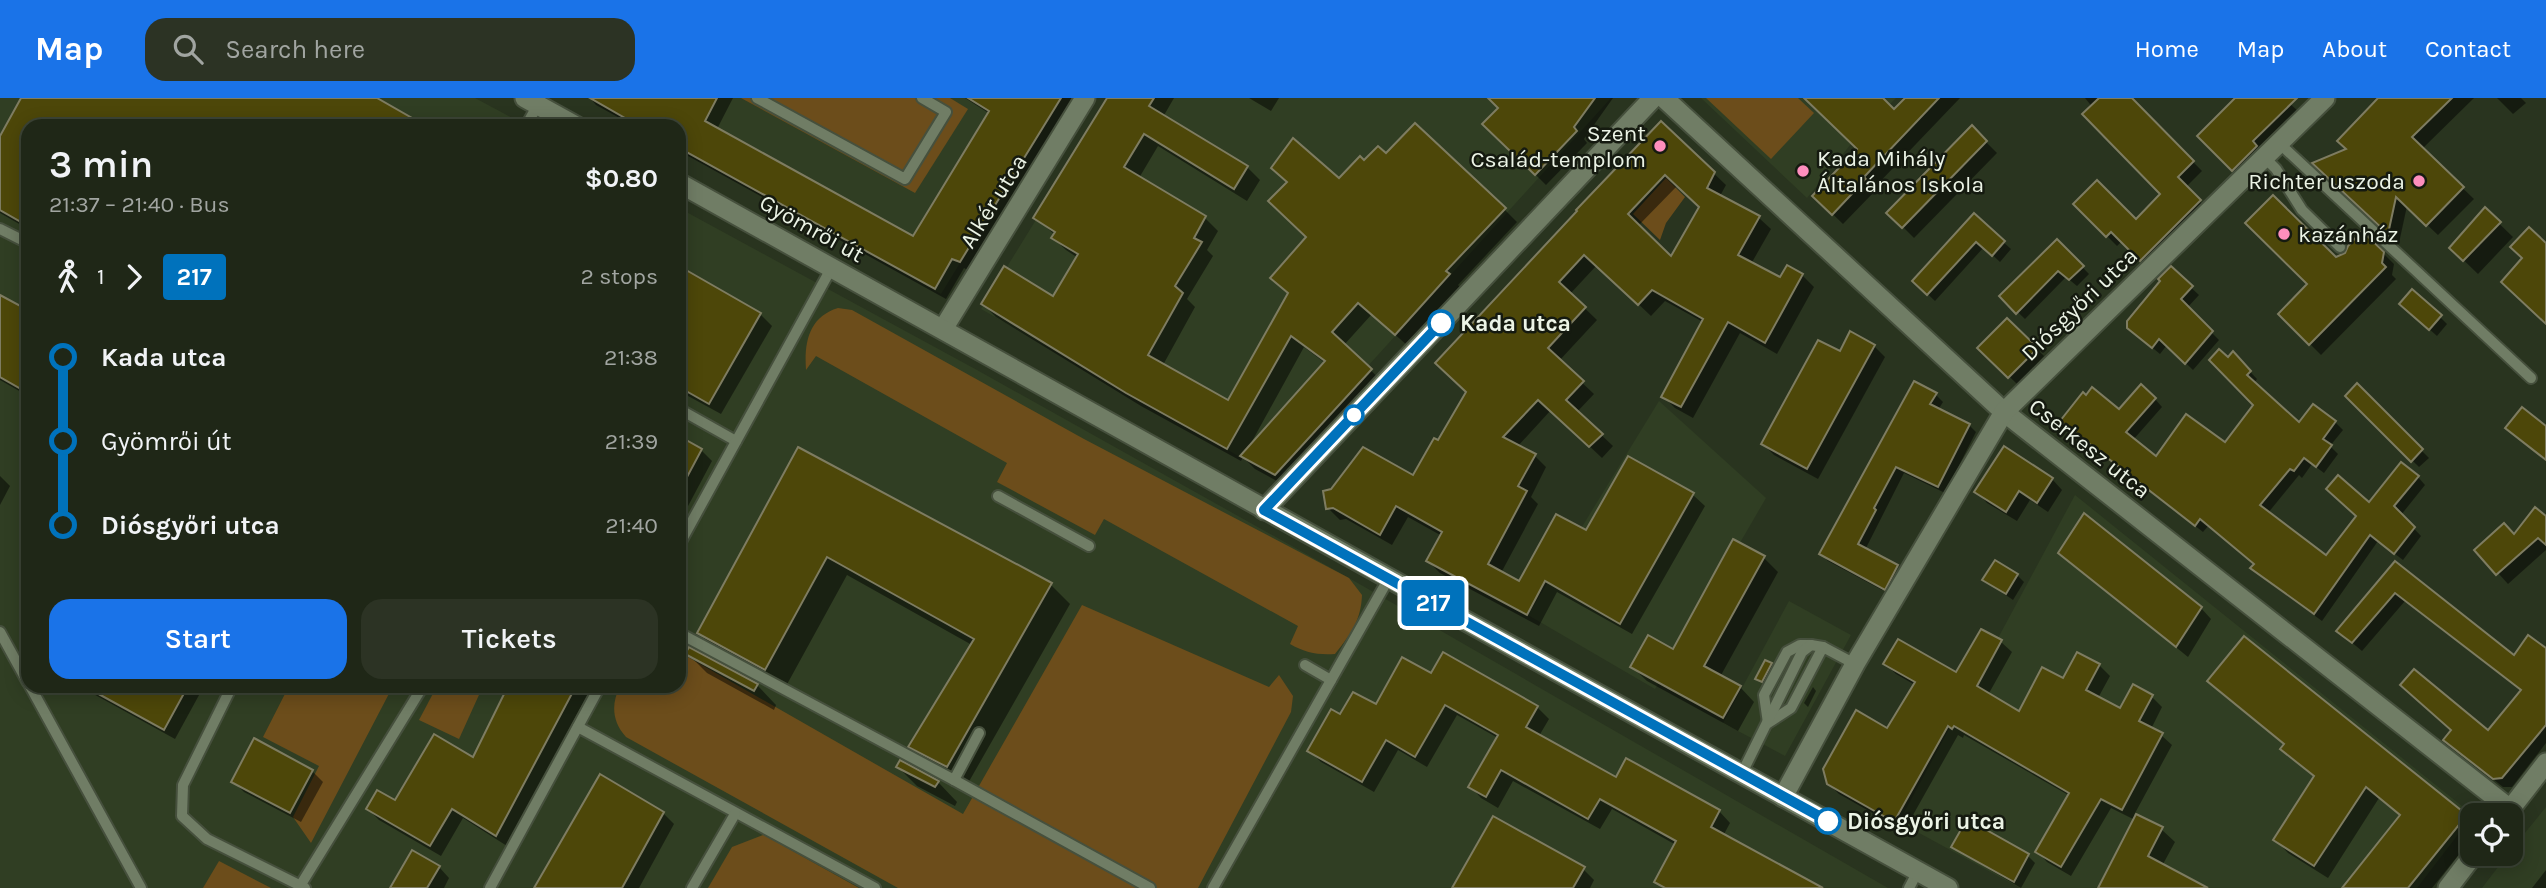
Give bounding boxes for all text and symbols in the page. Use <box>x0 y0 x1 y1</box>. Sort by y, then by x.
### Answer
search box <box>145 18 635 81</box>
text: Map <box>35 30 103 68</box>
icon: search <box>169 30 207 68</box>
text: Search here <box>225 34 365 65</box>
text: Home <box>2135 35 2199 63</box>
text: Map <box>2237 35 2284 63</box>
text: About <box>2322 35 2387 63</box>
text: Contact <box>2425 35 2511 63</box>
place label: Szent Család-templom <box>1470 120 1646 173</box>
marker: Szent Család-templom <box>1652 138 1668 154</box>
text: 3 min <box>49 142 153 187</box>
place label: Kada Mihály Általános Iskola <box>1817 145 1984 198</box>
street label: Alkér utca <box>954 149 1033 253</box>
text: $0.80 <box>585 163 658 194</box>
marker: Kada Mihály Általános Iskola <box>1795 163 1811 179</box>
place label: Richter uszoda <box>2248 168 2405 195</box>
marker: Richter uszoda <box>2411 173 2427 189</box>
street label: Gyömrői út <box>755 189 869 268</box>
text: 21:37 – 21:40 · Bus <box>49 191 229 218</box>
place label: kazánház <box>2298 221 2399 248</box>
marker: kazánház <box>2276 226 2292 242</box>
street label: Diósgyőri utca <box>2016 242 2143 367</box>
icon: walk <box>49 258 87 296</box>
icon: forward <box>115 258 153 296</box>
text: 1 <box>97 263 105 290</box>
text: 217 <box>177 263 212 291</box>
text: 2 stops <box>580 263 658 290</box>
marker: Kada utca <box>1428 310 1454 336</box>
place label: Kada utca <box>1460 310 1571 337</box>
text: Kada utca <box>101 342 227 373</box>
text: 21:38 <box>604 344 658 371</box>
street label: Cserkesz utca <box>2024 393 2156 504</box>
unlabelled marker <box>1344 405 1364 425</box>
text: Gyömrői út <box>101 426 231 457</box>
text: 21:39 <box>605 428 658 455</box>
text: Diósgyőri utca <box>101 510 280 541</box>
text: 21:40 <box>605 512 658 539</box>
line badge: 217 <box>1393 580 1473 626</box>
text: 217 <box>1415 589 1451 617</box>
button: Start <box>49 599 347 679</box>
button: Tickets <box>361 599 658 679</box>
map controls <box>2460 803 2523 866</box>
button: locate <box>2460 803 2523 866</box>
marker: Diósgyőri utca <box>1815 808 1841 834</box>
place label: Diósgyőri utca <box>1847 808 2005 835</box>

